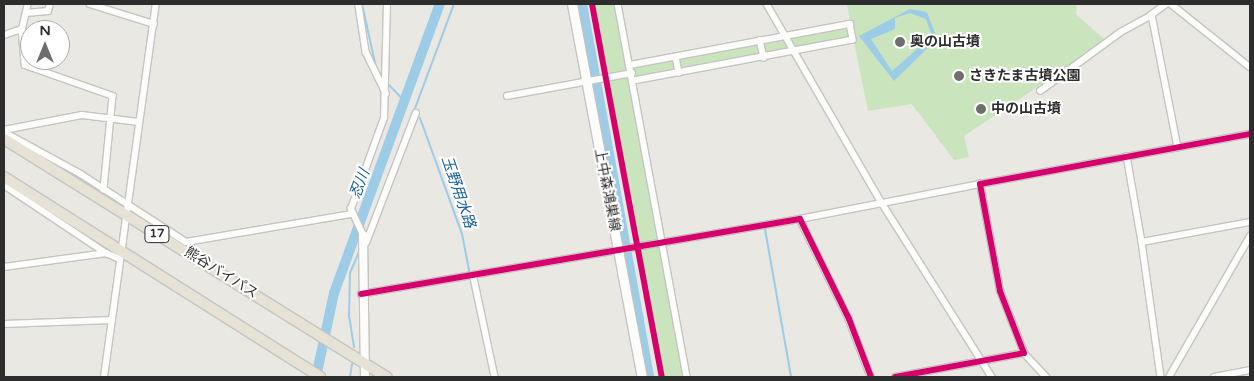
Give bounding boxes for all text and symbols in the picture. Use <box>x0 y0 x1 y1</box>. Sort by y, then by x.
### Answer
north arrow <box>20 20 70 70</box>
text: N <box>39 22 51 39</box>
place label: 奥の山古墳 <box>910 34 980 50</box>
marker: 奥の山古墳 <box>894 36 906 48</box>
place label: さきたま古墳公園 <box>969 68 1081 84</box>
marker: さきたま古墳公園 <box>953 70 965 82</box>
place label: 中の山古墳 <box>991 101 1061 117</box>
marker: 中の山古墳 <box>975 103 987 115</box>
street label: 上中森鴻巣線 <box>591 147 623 233</box>
water label: 玉野用水路 <box>437 154 479 230</box>
water label: 忍川 <box>346 167 374 201</box>
road number: 17 <box>143 224 171 243</box>
street label: 熊谷バイパス <box>181 244 261 302</box>

